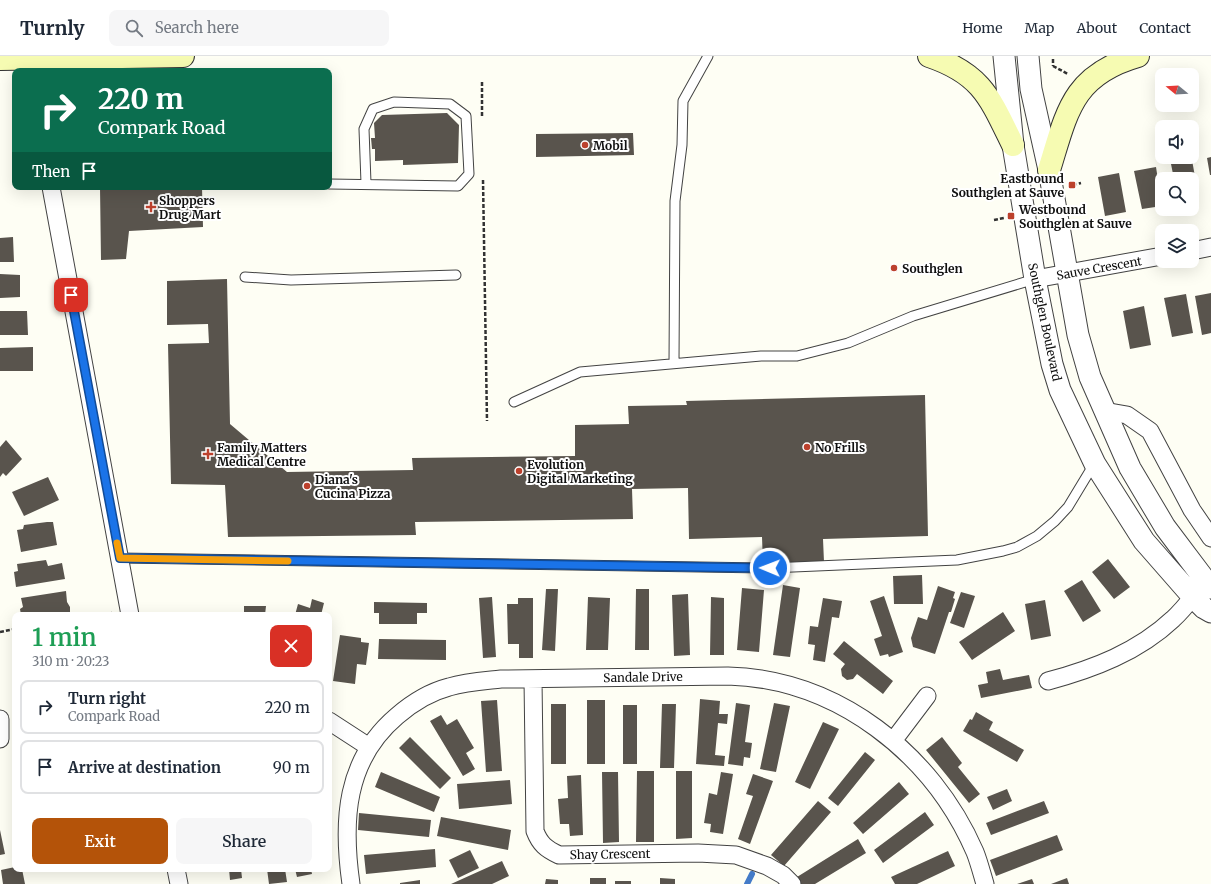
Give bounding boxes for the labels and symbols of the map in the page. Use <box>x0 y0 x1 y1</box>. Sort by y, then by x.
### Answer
north arrow <box>1155 68 1199 112</box>
place label: Mobil <box>593 138 628 153</box>
marker: Mobil <box>580 140 590 150</box>
place label: Eastbound Southglen at Sauve <box>951 171 1065 200</box>
marker: Eastbound Southglen at Sauve <box>1067 180 1077 190</box>
place label: Shoppers Drug Mart <box>159 193 221 222</box>
marker: Shoppers Drug Mart <box>146 202 156 212</box>
place label: Westbound Southglen at Sauve <box>1018 202 1132 231</box>
marker: Westbound Southglen at Sauve <box>1006 211 1016 221</box>
street label: Sauve Crescent <box>1055 253 1143 283</box>
place label: Southglen <box>902 261 963 276</box>
street label: Southglen Boulevard <box>1025 262 1065 382</box>
marker: Southglen <box>889 263 899 273</box>
pin <box>54 278 88 312</box>
place label: Family Matters Medical Centre <box>217 440 307 469</box>
place label: No Frills <box>815 440 865 455</box>
marker: No Frills <box>802 442 812 452</box>
marker: Family Matters Medical Centre <box>202 448 214 460</box>
place label: Evolution Digital Marketing <box>527 457 633 486</box>
marker: Evolution Digital Marketing <box>514 466 524 476</box>
place label: Diana's Cucina Pizza <box>315 472 391 501</box>
marker: Diana's Cucina Pizza <box>302 481 312 491</box>
position arrow <box>749 547 791 589</box>
street label: Sandale Drive <box>603 669 683 685</box>
street label: Shay Crescent <box>569 846 651 862</box>

